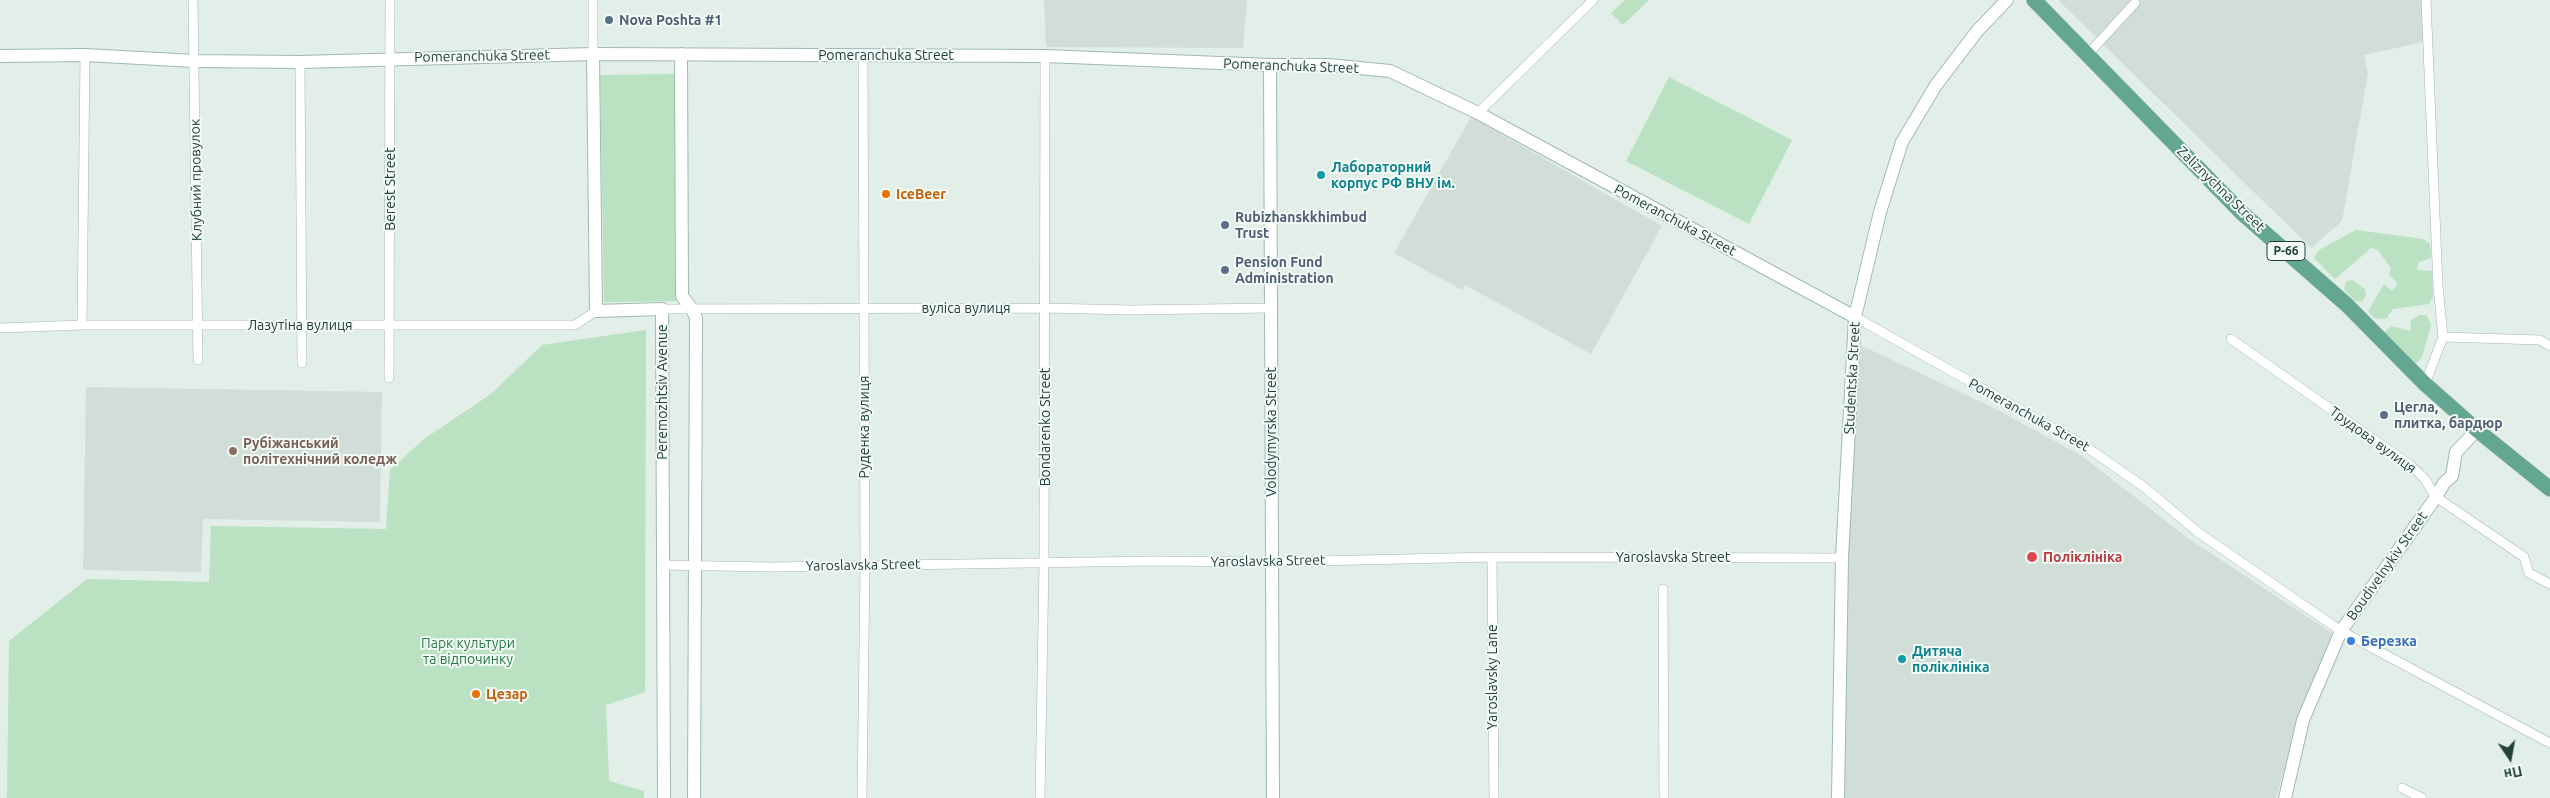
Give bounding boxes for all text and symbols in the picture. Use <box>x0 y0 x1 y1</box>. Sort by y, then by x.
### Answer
place label: Nova Poshta #1 <box>619 12 722 28</box>
marker: Nova Poshta #1 <box>603 14 615 26</box>
street label: Pomeranchuka Street <box>414 46 550 66</box>
street label: Pomeranchuka Street <box>818 47 954 63</box>
street label: Pomeranchuka Street <box>1223 55 1359 77</box>
street label: Клубний провулок <box>187 119 205 241</box>
street label: Zaliznychna Street <box>2174 143 2268 235</box>
street label: Berest Street <box>382 147 398 231</box>
place label: Лабораторний корпус РФ ВНУ ім. <box>1331 159 1455 192</box>
marker: Лабораторний корпус РФ ВНУ ім. <box>1315 169 1327 181</box>
street label: Pomeranchuka Street <box>1611 181 1739 259</box>
place label: IceBeer <box>896 186 946 202</box>
marker: IceBeer <box>880 188 892 200</box>
place label: Rubizhanskkhimbud Trust <box>1235 209 1367 242</box>
marker: Rubizhanskkhimbud Trust <box>1219 219 1231 231</box>
road number: Р-66 <box>2267 242 2305 260</box>
place label: Pension Fund Administration <box>1235 254 1334 286</box>
marker: Pension Fund Administration <box>1219 264 1231 276</box>
street label: вуліса вулиця <box>921 300 1011 316</box>
street label: Лазутіна вулиця <box>247 317 353 333</box>
street label: Studentska Street <box>1841 321 1863 435</box>
street label: Peremozhtsiv Avenue <box>654 324 670 460</box>
street label: Volodymyrska Street <box>1263 367 1279 497</box>
street label: Bondarenko Street <box>1037 368 1053 486</box>
street label: Руденка вулиця <box>856 375 872 479</box>
street label: Pomeranchuka Street <box>1966 375 2092 455</box>
place label: Цегла, плитка, бардюр <box>2394 399 2503 432</box>
street label: Трудова вулиця <box>2326 403 2420 477</box>
marker: Цегла, плитка, бардюр <box>2378 409 2390 421</box>
place label: Рубіжанський політехнічний коледж <box>243 435 397 468</box>
marker: Рубіжанський політехнічний коледж <box>227 445 239 457</box>
street label: Boudivelnykiv Street <box>2343 508 2431 624</box>
street label: Yaroslavska Street <box>1616 549 1730 565</box>
place label: Поліклініка <box>2043 549 2122 565</box>
marker: Поліклініка <box>2025 550 2039 564</box>
street label: Yaroslavska Street <box>1211 552 1325 570</box>
street label: Yaroslavska Street <box>806 556 920 574</box>
street label: Yaroslavsky Lane <box>1484 624 1500 730</box>
place label: Березка <box>2361 633 2417 649</box>
park label: Парк культури та відпочинку <box>421 635 515 668</box>
marker: Березка <box>2345 635 2357 647</box>
place label: Дитяча поліклініка <box>1912 643 1990 676</box>
marker: Дитяча поліклініка <box>1896 653 1908 665</box>
place label: Цезар <box>486 686 528 702</box>
marker: Цезар <box>470 688 482 700</box>
north arrow <box>2485 733 2535 783</box>
text: Пн <box>2502 763 2524 782</box>

